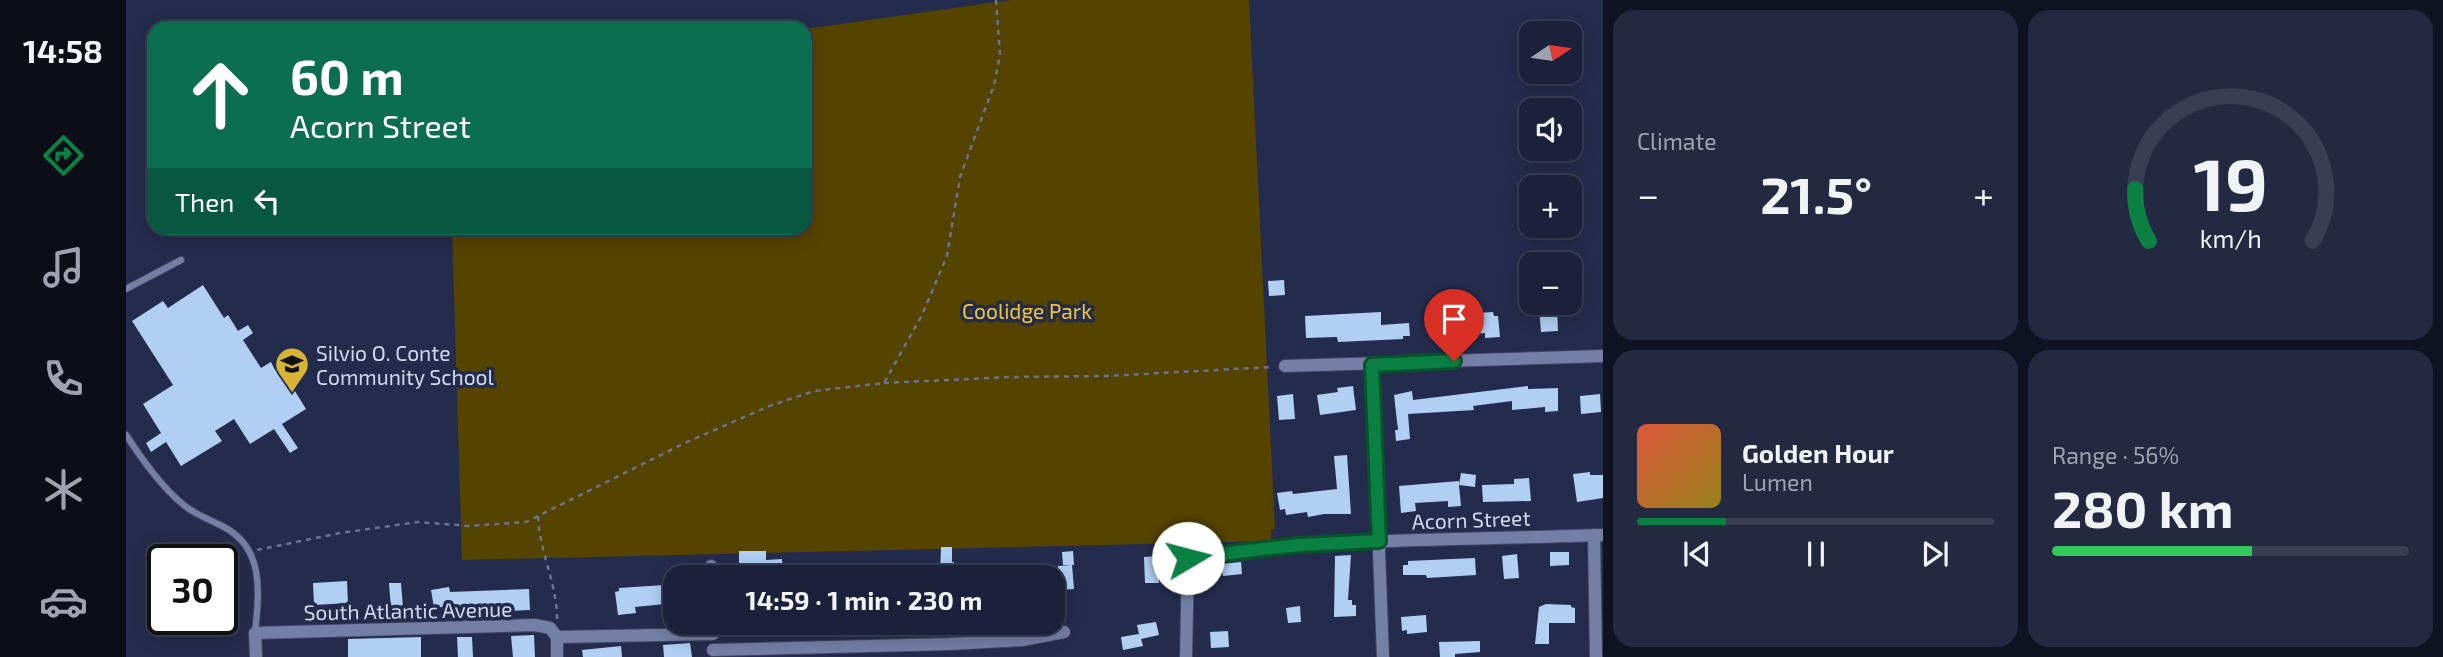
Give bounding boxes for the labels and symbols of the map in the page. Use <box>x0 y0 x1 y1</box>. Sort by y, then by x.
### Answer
north arrow <box>1519 21 1582 84</box>
pin <box>1424 289 1484 361</box>
park label: Coolidge Park <box>962 298 1092 323</box>
place label: Silvio O. Conte Community School <box>316 340 495 389</box>
school or university icon: Silvio O. Conte Community School <box>273 345 311 394</box>
street label: Acorn Street <box>1411 504 1531 534</box>
position arrow <box>1151 521 1225 595</box>
speed limit sign: 30 <box>147 544 238 635</box>
street label: South Atlantic Avenue <box>303 596 513 624</box>

